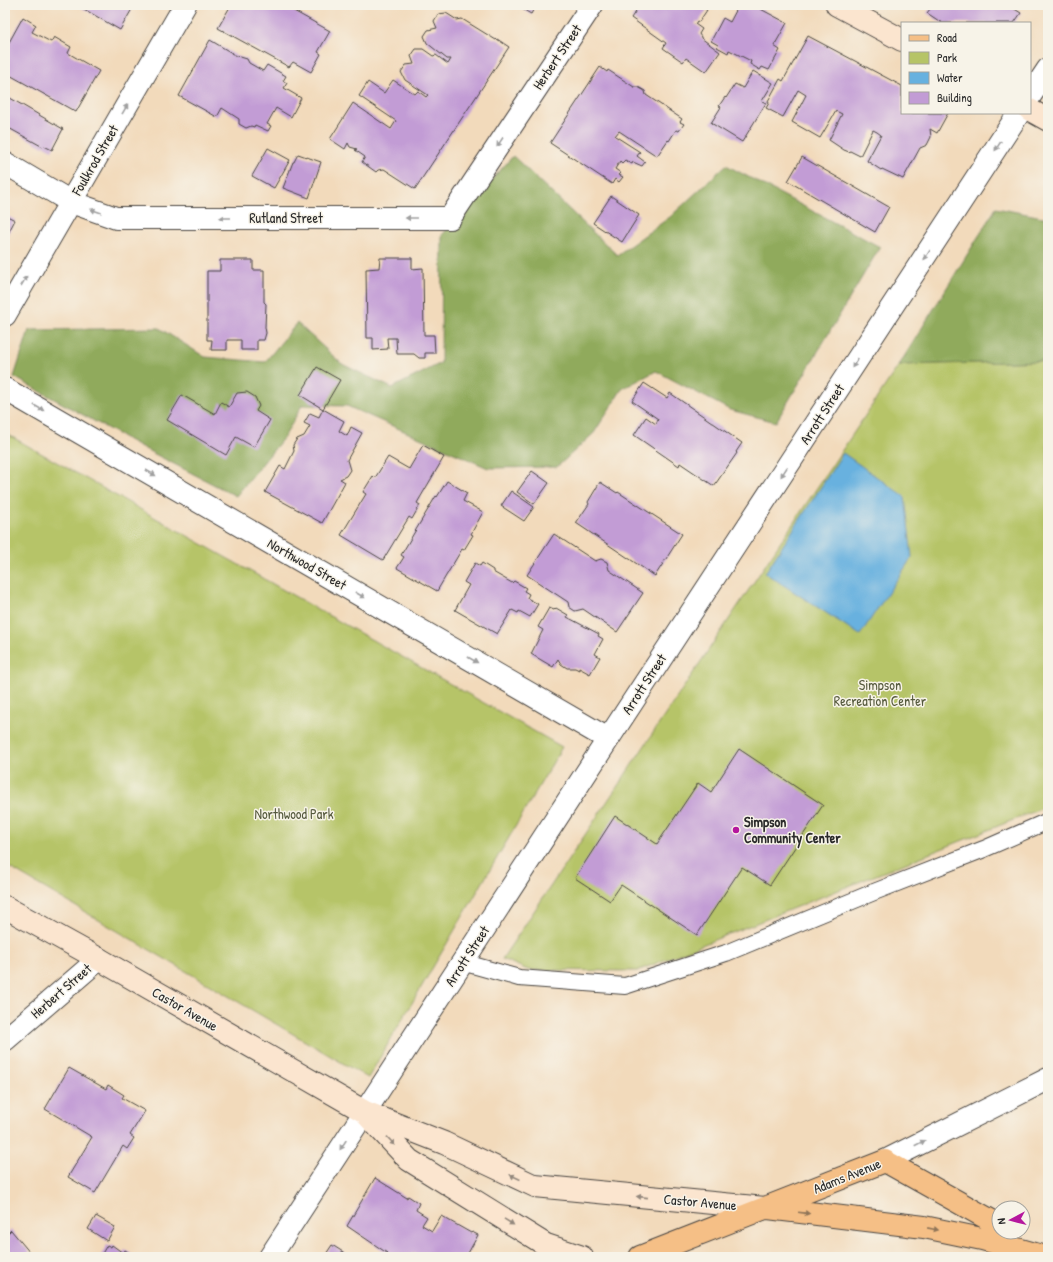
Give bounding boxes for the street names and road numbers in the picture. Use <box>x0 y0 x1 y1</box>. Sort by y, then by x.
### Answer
street label: Herbert Street <box>528 20 585 93</box>
street label: Foulkrod Street <box>66 121 122 199</box>
street label: Rutland Street <box>249 208 323 227</box>
street label: Arrott Street <box>795 380 848 448</box>
street label: Northwood Street <box>264 533 350 594</box>
street label: Arrott Street <box>617 650 670 718</box>
street label: Arrott Street <box>440 922 493 990</box>
street label: Herbert Street <box>26 959 95 1022</box>
street label: Castor Avenue <box>149 982 222 1035</box>
street label: Adams Avenue <box>810 1153 884 1198</box>
street label: Castor Avenue <box>663 1189 738 1214</box>

